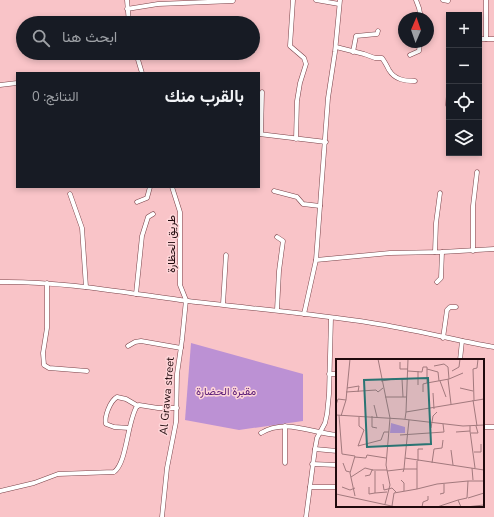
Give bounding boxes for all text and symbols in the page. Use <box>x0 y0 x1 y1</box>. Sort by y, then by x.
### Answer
north arrow <box>398 12 434 48</box>
map controls <box>446 12 482 156</box>
button: + <box>446 12 482 48</box>
search box <box>16 16 260 60</box>
icon: search <box>30 27 52 49</box>
text: ابحث هنا <box>62 27 117 47</box>
button: − <box>446 48 482 84</box>
button: locate <box>446 84 482 120</box>
text: بالقرب منك <box>165 85 244 108</box>
text: النتائج: 0 <box>32 88 79 106</box>
button: layers <box>446 120 482 156</box>
street label: طريق الحظارة <box>164 215 179 273</box>
street label: Al Grawa street <box>156 356 178 436</box>
inset map <box>336 359 484 507</box>
park label: مقبرة الحضارة <box>196 384 256 399</box>

